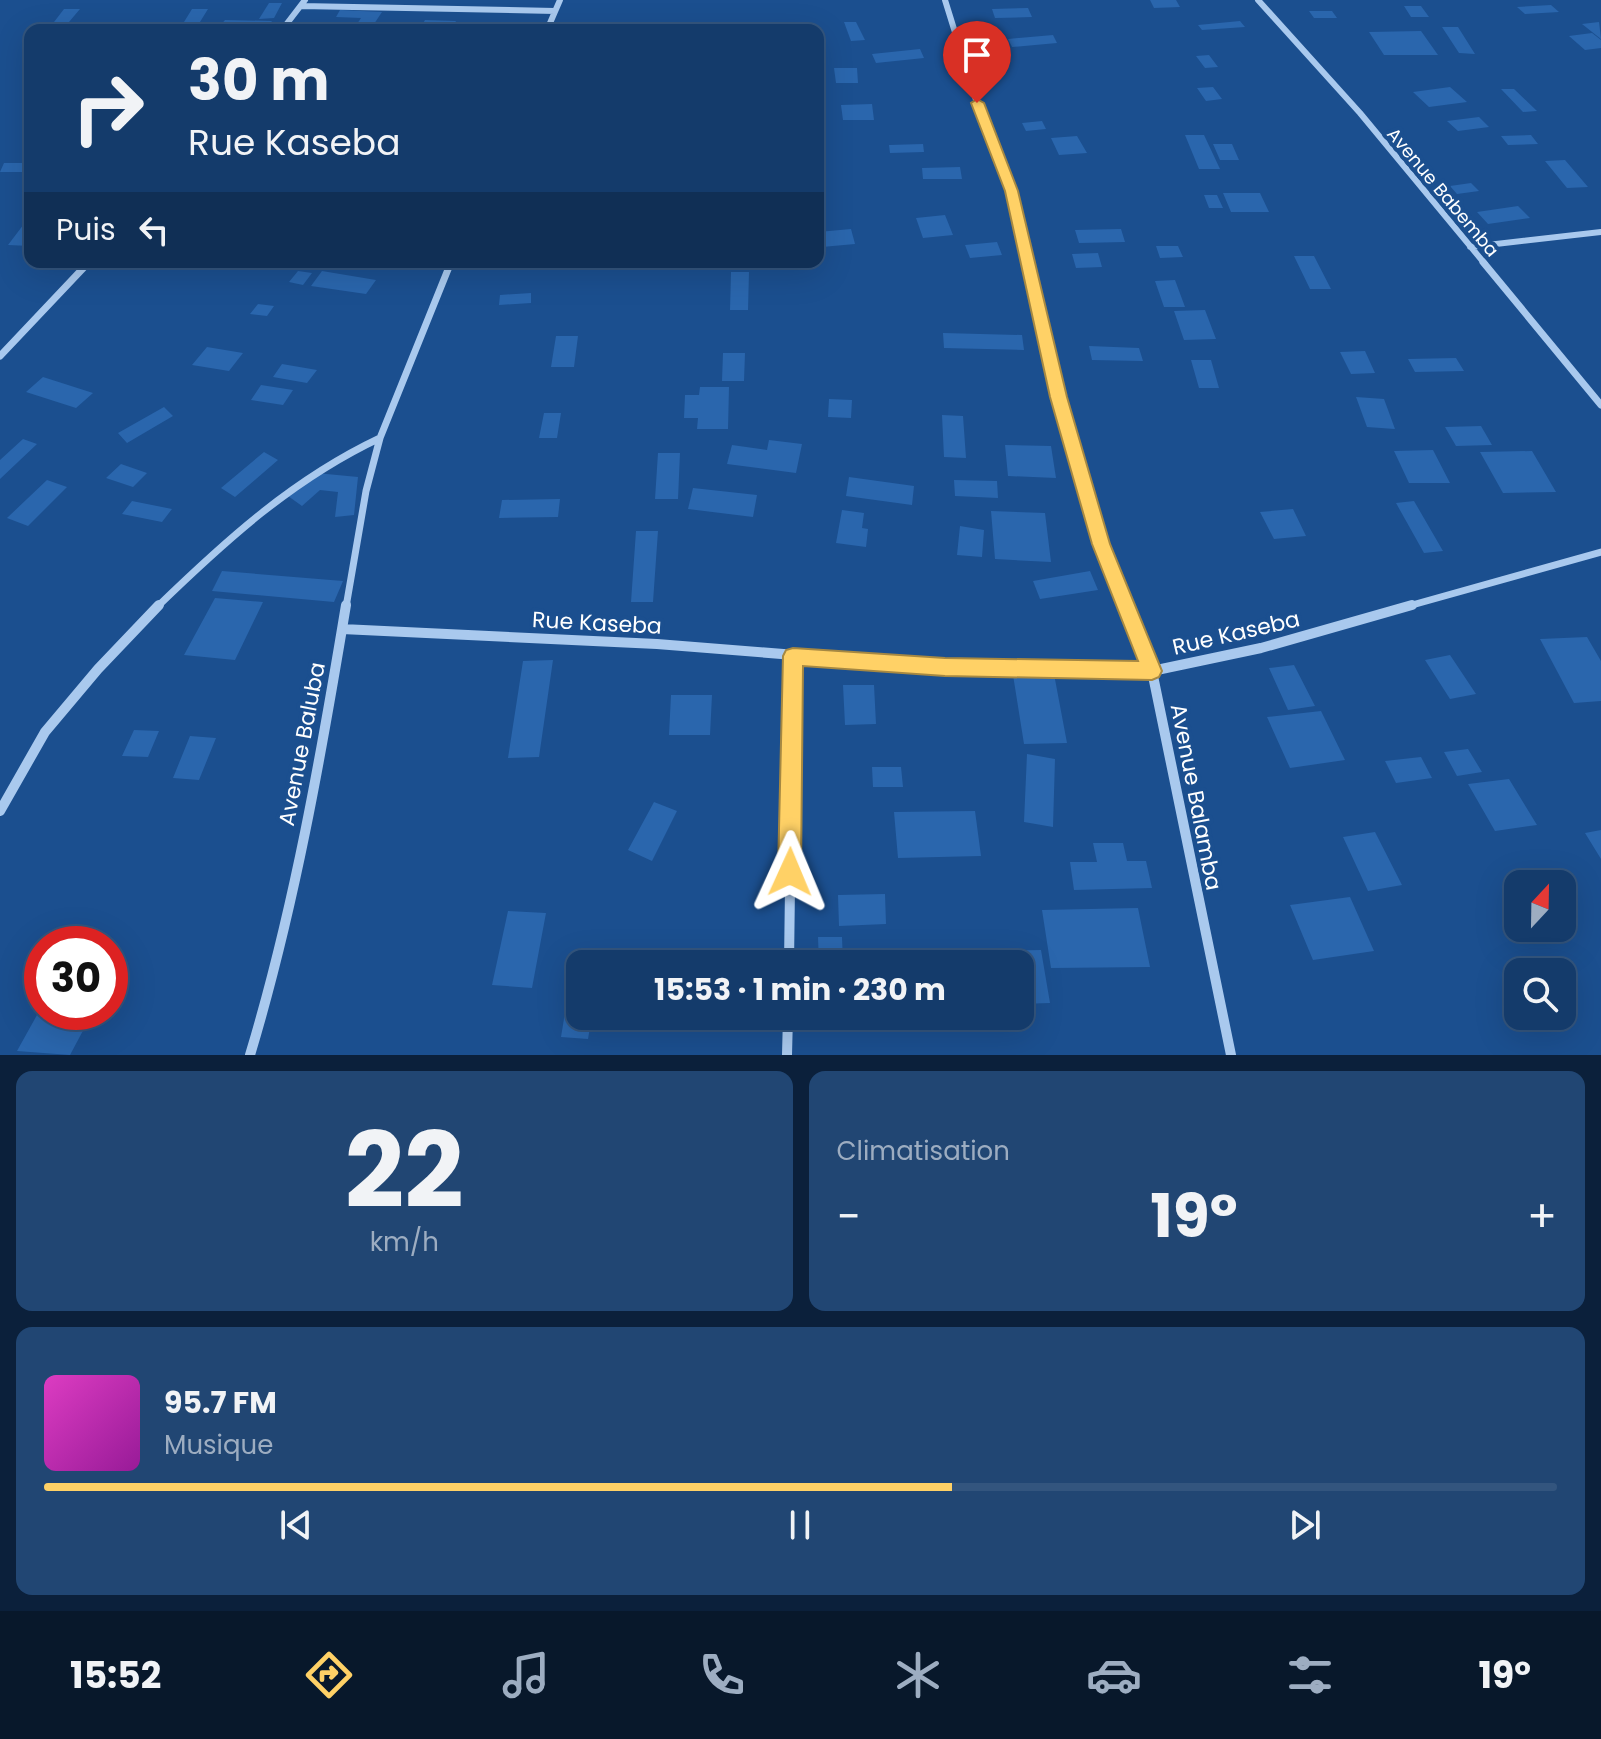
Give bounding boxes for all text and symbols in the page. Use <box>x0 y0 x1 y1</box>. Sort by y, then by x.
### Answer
pin <box>943 21 1011 103</box>
icon: arrive <box>955 33 999 77</box>
text: 30 m <box>188 41 330 120</box>
icon: right <box>56 56 160 160</box>
text: Rue Kaseba <box>188 117 401 168</box>
street label: Avenue Babemba <box>1381 122 1505 262</box>
text: Puis <box>56 208 116 251</box>
icon: left <box>132 208 176 252</box>
street label: Rue Kaseba <box>1169 603 1303 663</box>
street label: Rue Kaseba <box>531 604 663 642</box>
street label: Avenue Baluba <box>271 660 333 828</box>
street label: Avenue Balamba <box>1163 701 1229 893</box>
position arrow <box>748 830 832 914</box>
north arrow <box>1504 870 1576 942</box>
map controls <box>1504 870 1576 1030</box>
speed limit sign: 30 <box>24 926 128 1030</box>
button: search <box>1504 958 1576 1030</box>
text: 15:53 · 1 min · 230 m <box>654 968 946 1011</box>
text: 22 <box>345 1098 464 1243</box>
text: Climatisation <box>837 1133 1010 1169</box>
text: 19° <box>1150 1174 1237 1258</box>
text: − <box>837 1186 861 1247</box>
text: + <box>1527 1186 1557 1247</box>
text: km/h <box>370 1224 439 1260</box>
text: 95.7 FM <box>164 1381 277 1424</box>
text: Musique <box>164 1427 273 1463</box>
icon: previous <box>274 1503 318 1547</box>
icon: pause <box>778 1503 822 1547</box>
icon: next <box>1283 1503 1327 1547</box>
icon: directions <box>301 1647 357 1703</box>
icon: music <box>498 1647 554 1703</box>
icon: phone <box>694 1647 750 1703</box>
icon: climate <box>890 1647 946 1703</box>
icon: car <box>1086 1647 1142 1703</box>
icon: filters <box>1282 1647 1338 1703</box>
text: 15:52 <box>70 1650 161 1701</box>
text: 19° <box>1479 1650 1531 1701</box>

